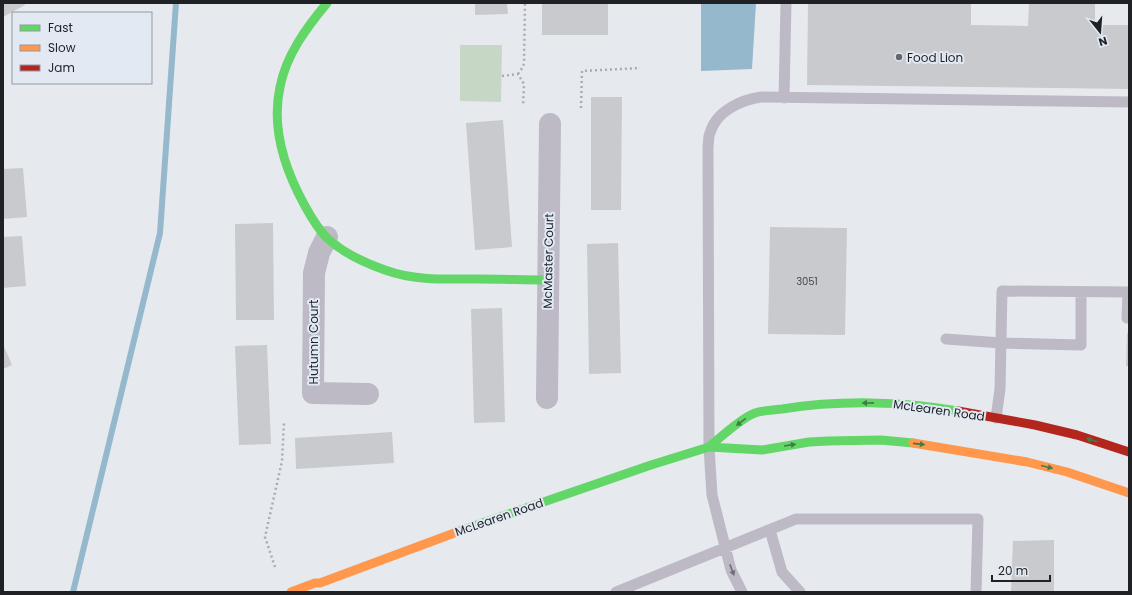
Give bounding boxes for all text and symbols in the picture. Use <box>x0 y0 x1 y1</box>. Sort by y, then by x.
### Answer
legend <box>12 12 152 84</box>
north arrow <box>1080 12 1120 52</box>
text: Fast <box>48 19 73 36</box>
text: N <box>1097 33 1109 50</box>
text: Slow <box>48 39 76 56</box>
place label: Food Lion <box>907 49 963 66</box>
marker: Food Lion <box>894 52 904 62</box>
text: Jam <box>48 59 75 76</box>
street label: McMaster Court <box>539 213 557 309</box>
house number: 3051 <box>796 274 818 289</box>
street label: Hutumn Court <box>305 300 322 384</box>
street label: McLearen Road <box>892 395 986 425</box>
one-way arrow <box>861 400 874 406</box>
one-way arrow <box>736 418 747 426</box>
one-way arrow <box>1086 437 1098 443</box>
one-way arrow <box>913 440 926 447</box>
one-way arrow <box>784 442 796 448</box>
one-way arrow <box>1041 464 1053 470</box>
street label: McLearen Road <box>453 494 545 540</box>
scale bar <box>992 557 1050 583</box>
text: 20 m <box>998 562 1028 579</box>
one-way arrow <box>730 565 736 577</box>

